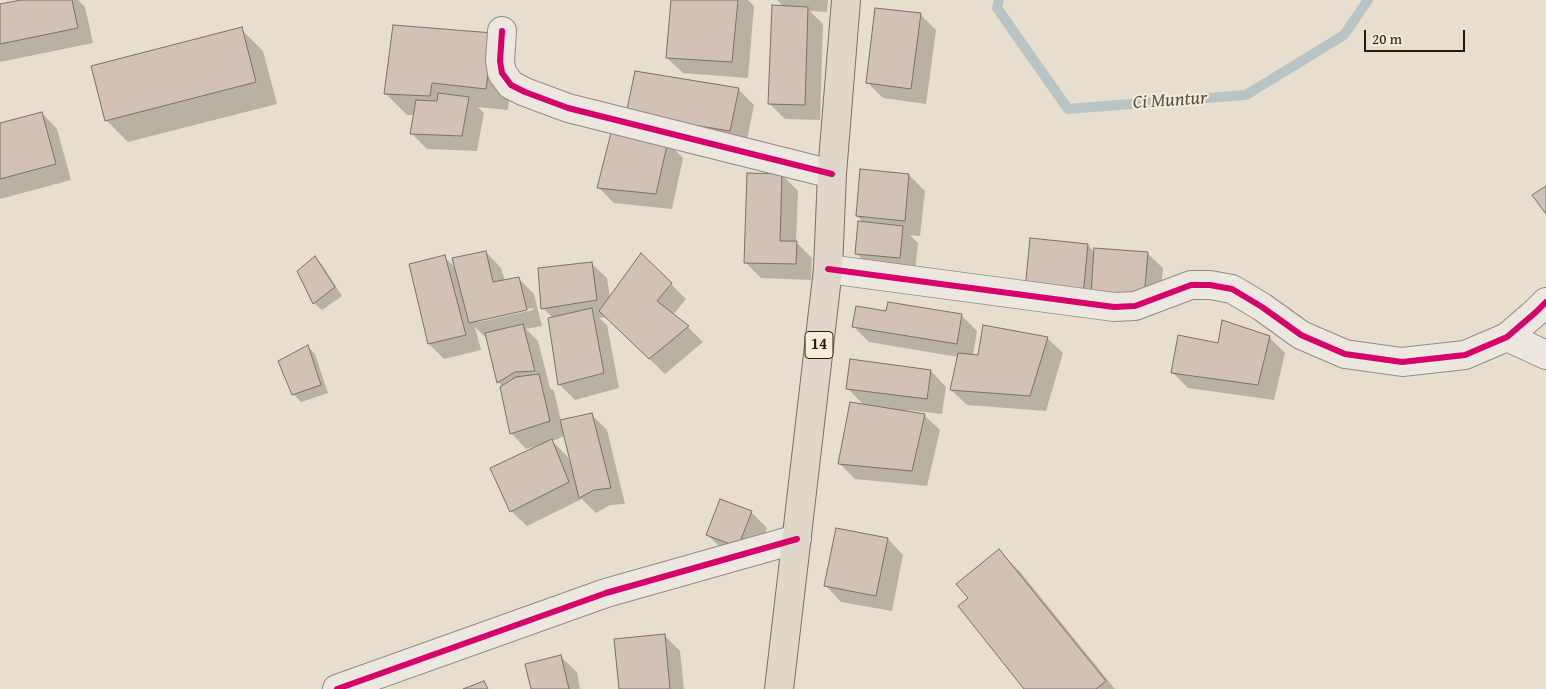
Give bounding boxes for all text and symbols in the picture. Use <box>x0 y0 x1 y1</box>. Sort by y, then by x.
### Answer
scale bar <box>1366 20 1467 52</box>
text: 20 m <box>1372 28 1402 49</box>
water label: Ci Muntur <box>1132 87 1208 115</box>
road number: 14 <box>805 332 833 358</box>

